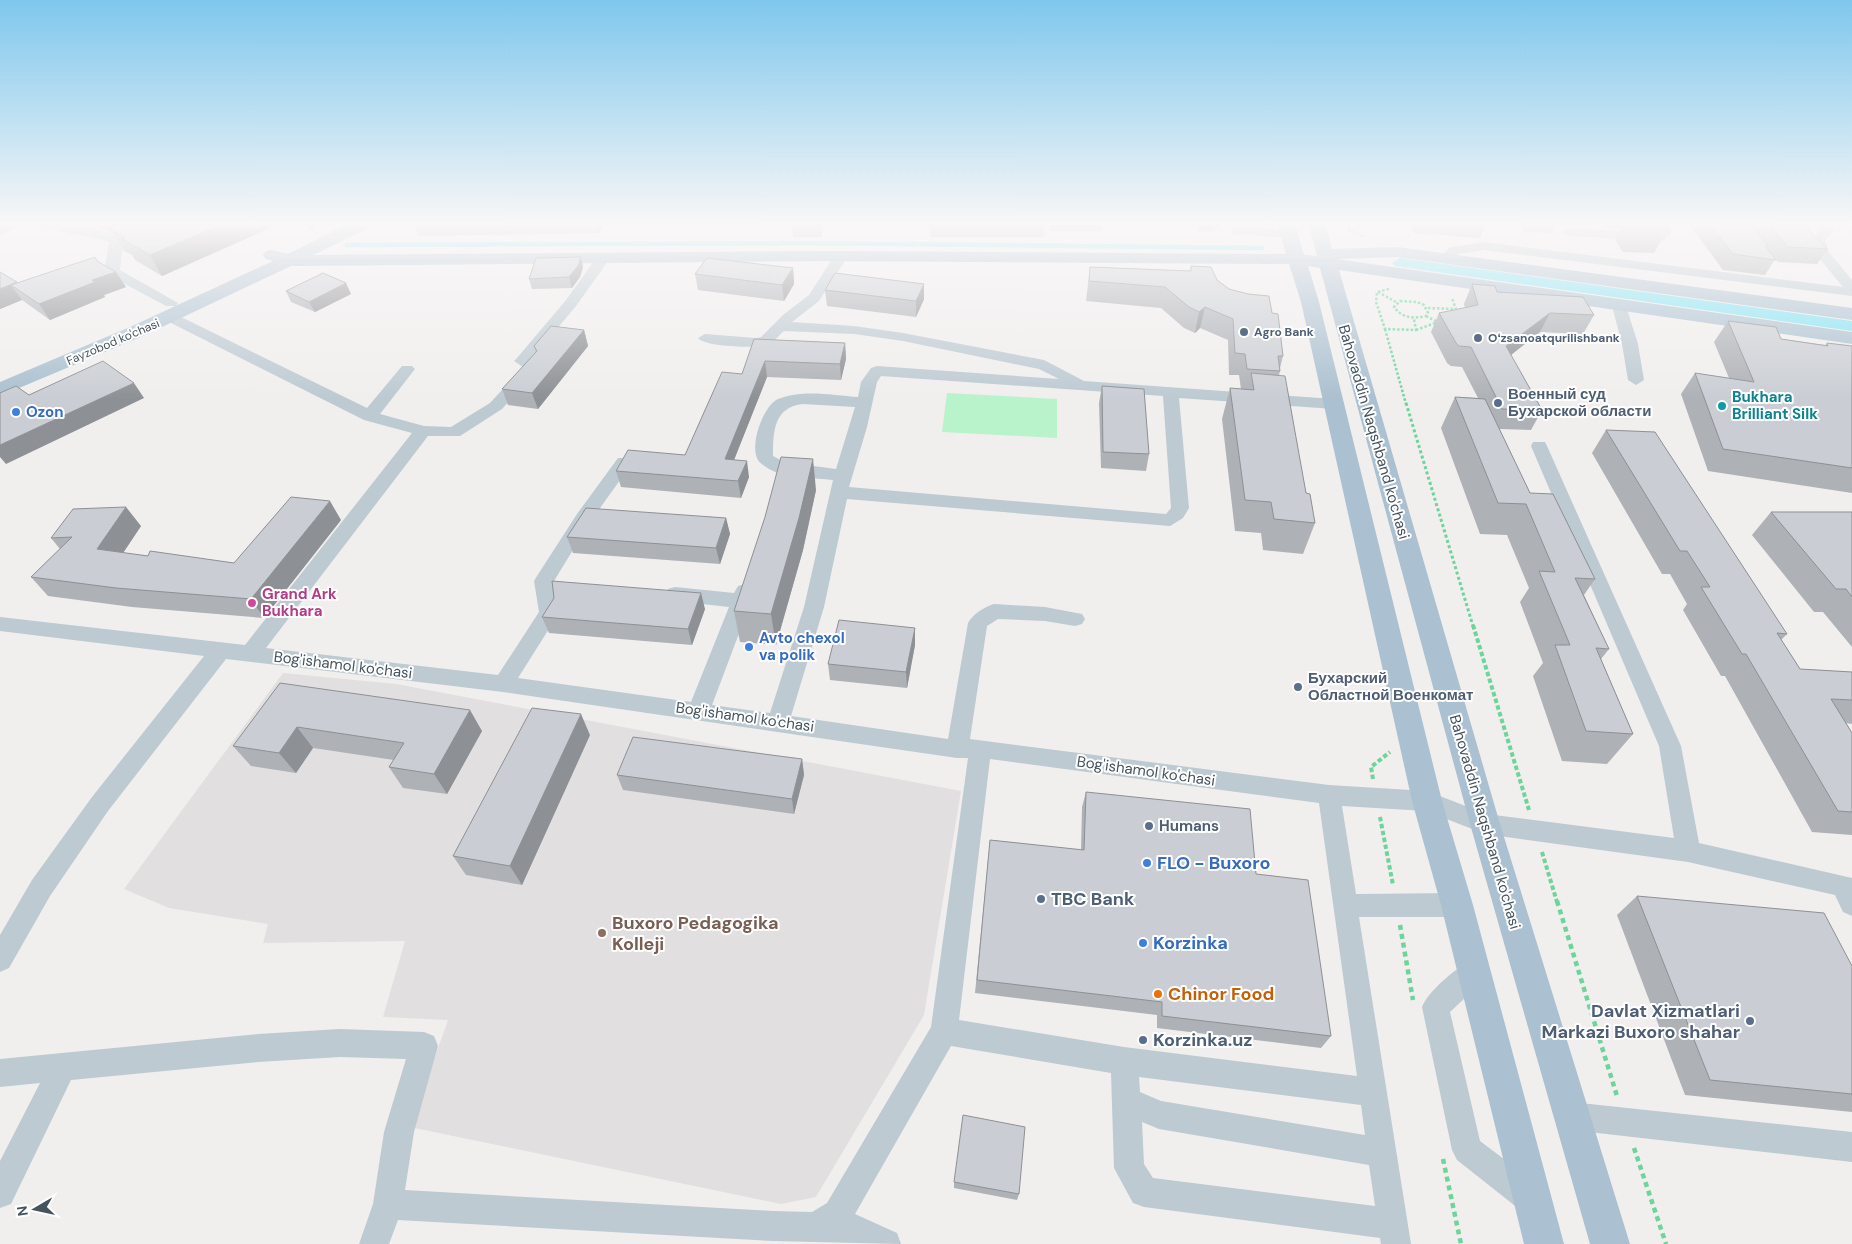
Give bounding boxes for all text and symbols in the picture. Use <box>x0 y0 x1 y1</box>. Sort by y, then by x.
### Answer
street label: Fayzobod ko'chasi <box>64 315 162 369</box>
street label: Bahovaddin Naqshband ko'chasi <box>1334 322 1414 542</box>
place label: Agro Bank <box>1254 324 1314 340</box>
marker: Agro Bank <box>1238 326 1250 338</box>
place label: Oʻzsanoatqurilishbank <box>1488 330 1620 346</box>
marker: Oʻzsanoatqurilishbank <box>1472 332 1484 344</box>
place label: Военный суд Бухарской области <box>1508 384 1651 421</box>
place label: Bukhara Brilliant Silk <box>1732 387 1818 424</box>
marker: Военный суд Бухарской области <box>1492 397 1504 409</box>
marker: Bukhara Brilliant Silk <box>1716 400 1728 412</box>
place label: Ozon <box>26 402 64 422</box>
marker: Ozon <box>10 406 22 418</box>
place label: Grand Ark Bukhara <box>262 584 337 621</box>
marker: Grand Ark Bukhara <box>246 597 258 609</box>
place label: Avto chexol va polik <box>759 628 845 665</box>
marker: Avto chexol va polik <box>743 641 755 653</box>
street label: Bog'ishamol ko'chasi <box>273 647 413 683</box>
place label: Бухарский Областной Военкомат <box>1308 668 1473 705</box>
marker: Бухарский Областной Военкомат <box>1292 681 1304 693</box>
street label: Bog'ishamol ko'chasi <box>675 697 815 737</box>
street label: Bahovaddin Naqshband ko'chasi <box>1445 712 1525 932</box>
street label: Bog'ishamol ko'chasi <box>1076 751 1216 791</box>
place label: Humans <box>1159 816 1219 836</box>
marker: Humans <box>1143 820 1155 832</box>
place label: FLO - Buxoro <box>1157 851 1270 875</box>
marker: FLO - Buxoro <box>1141 857 1153 869</box>
place label: TBC Bank <box>1051 887 1135 911</box>
marker: TBC Bank <box>1035 893 1047 905</box>
place label: Buxoro Pedagogika Kolleji <box>612 911 779 956</box>
marker: Buxoro Pedagogika Kolleji <box>596 927 608 939</box>
place label: Korzinka <box>1153 931 1228 955</box>
marker: Korzinka <box>1137 937 1149 949</box>
place label: Chinor Food <box>1168 982 1274 1006</box>
marker: Chinor Food <box>1152 988 1164 1000</box>
place label: Davlat Xizmatlari Markazi Buxoro shahar <box>1541 999 1740 1044</box>
marker: Davlat Xizmatlari Markazi Buxoro shahar <box>1744 1015 1756 1027</box>
place label: Korzinka.uz <box>1153 1028 1252 1052</box>
marker: Korzinka.uz <box>1137 1034 1149 1046</box>
north arrow <box>10 1184 60 1234</box>
text: N <box>12 1205 32 1217</box>

